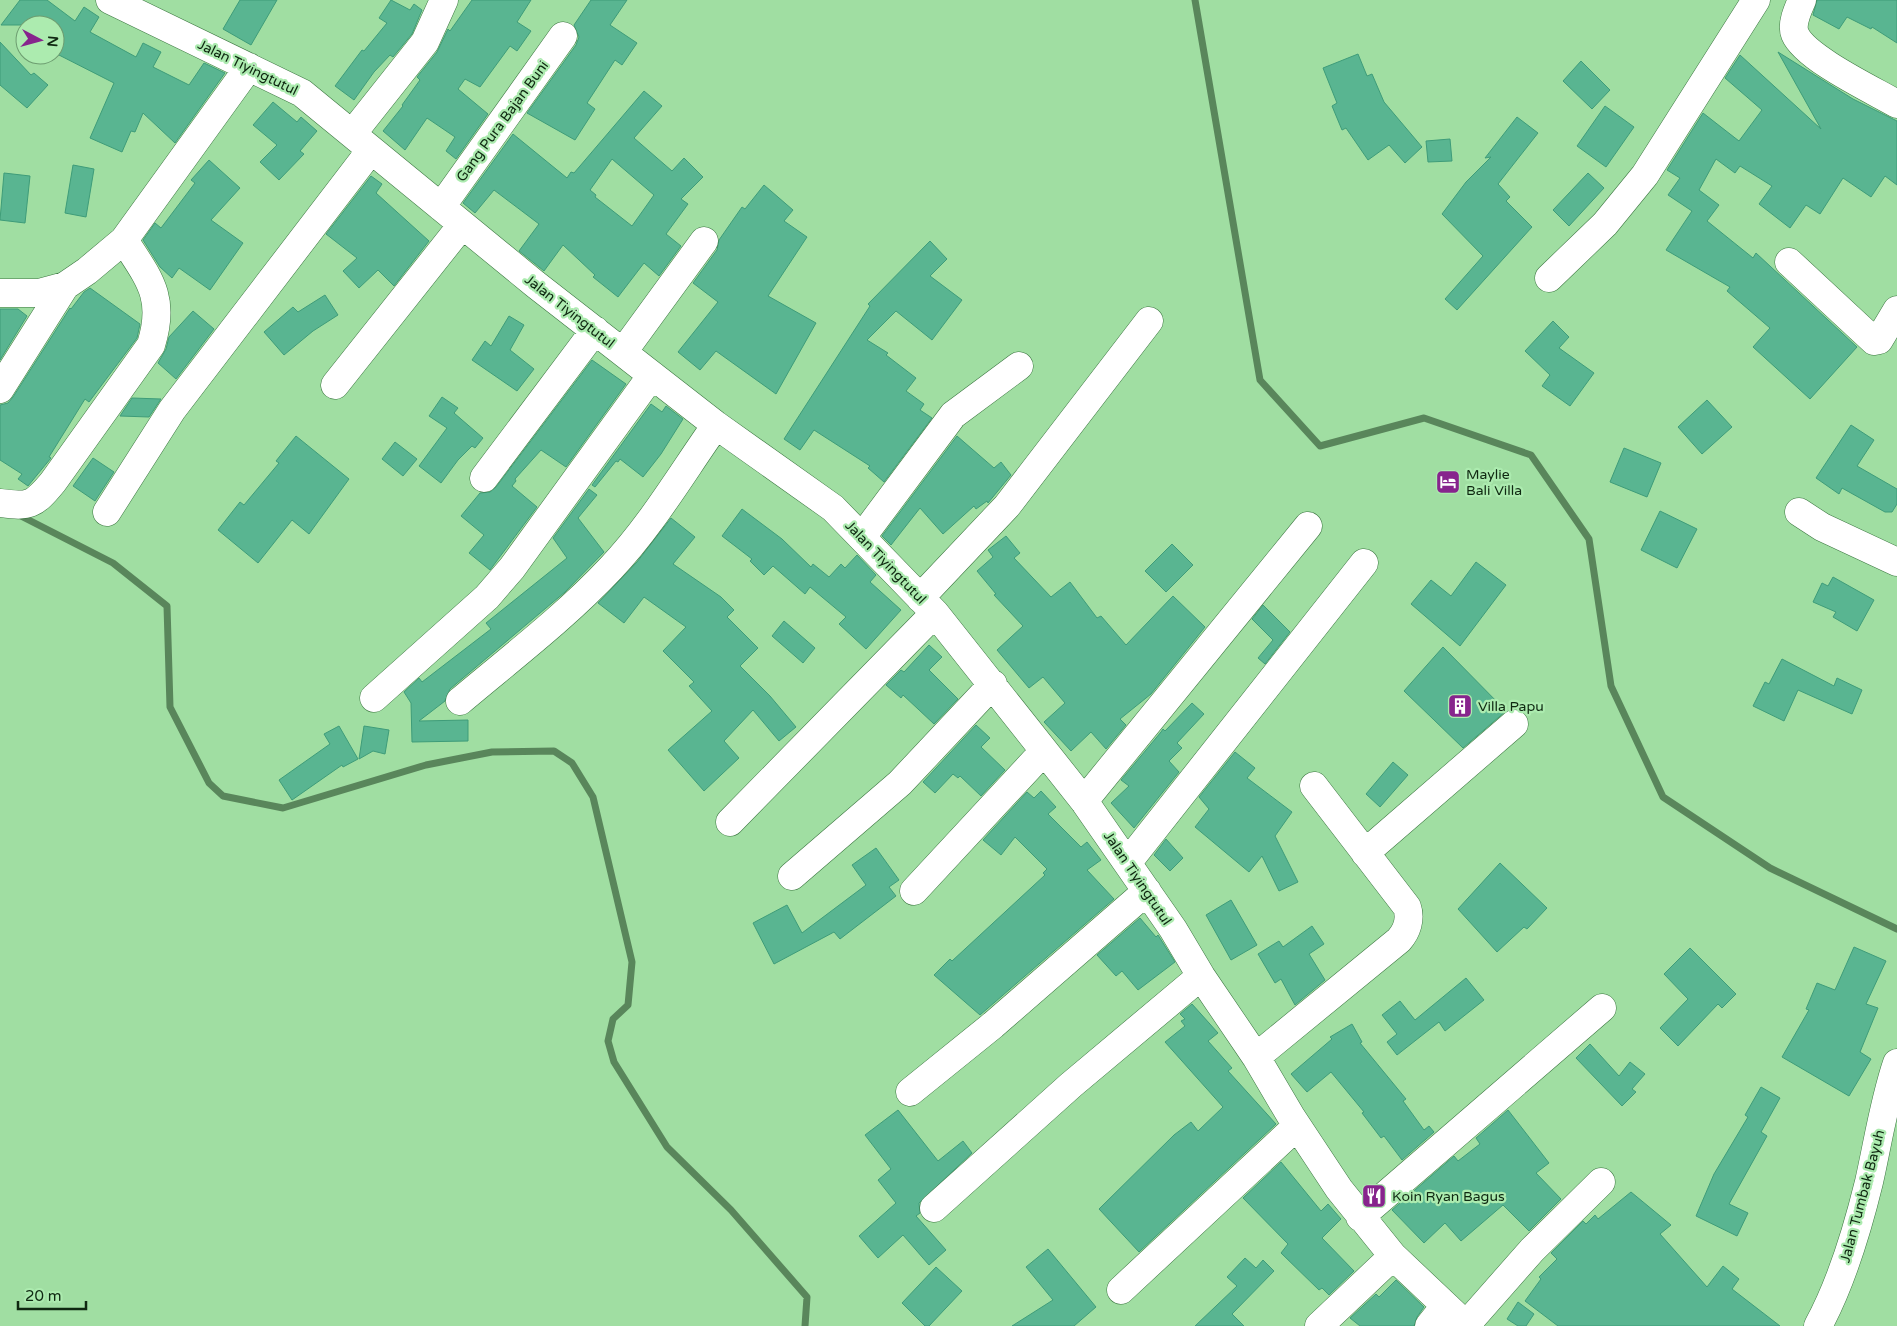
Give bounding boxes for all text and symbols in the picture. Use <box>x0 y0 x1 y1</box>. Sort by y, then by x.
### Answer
north arrow <box>15 15 65 65</box>
text: N <box>43 35 61 48</box>
street label: Jalan Tiyingtutul <box>195 36 301 99</box>
street label: Gang Pura Bajan Buni <box>453 57 552 185</box>
street label: Jalan Tiyingtutul <box>521 271 618 352</box>
place label: Maylie Bali Villa <box>1466 466 1522 499</box>
hotel icon: Maylie Bali Villa <box>1435 469 1461 495</box>
street label: Jalan Tiyingtutul <box>842 517 930 608</box>
building icon: Villa Papu <box>1447 693 1473 719</box>
place label: Villa Papu <box>1478 698 1544 715</box>
street label: Jalan Tiyingtutul <box>1100 828 1175 928</box>
street label: Jalan Tumbak Bayuh <box>1837 1128 1888 1264</box>
restaurant icon: Koin Ryan Bagus <box>1361 1183 1387 1209</box>
place label: Koin Ryan Bagus <box>1392 1188 1505 1205</box>
scale bar <box>18 1278 85 1310</box>
text: 20 m <box>25 1287 62 1305</box>

